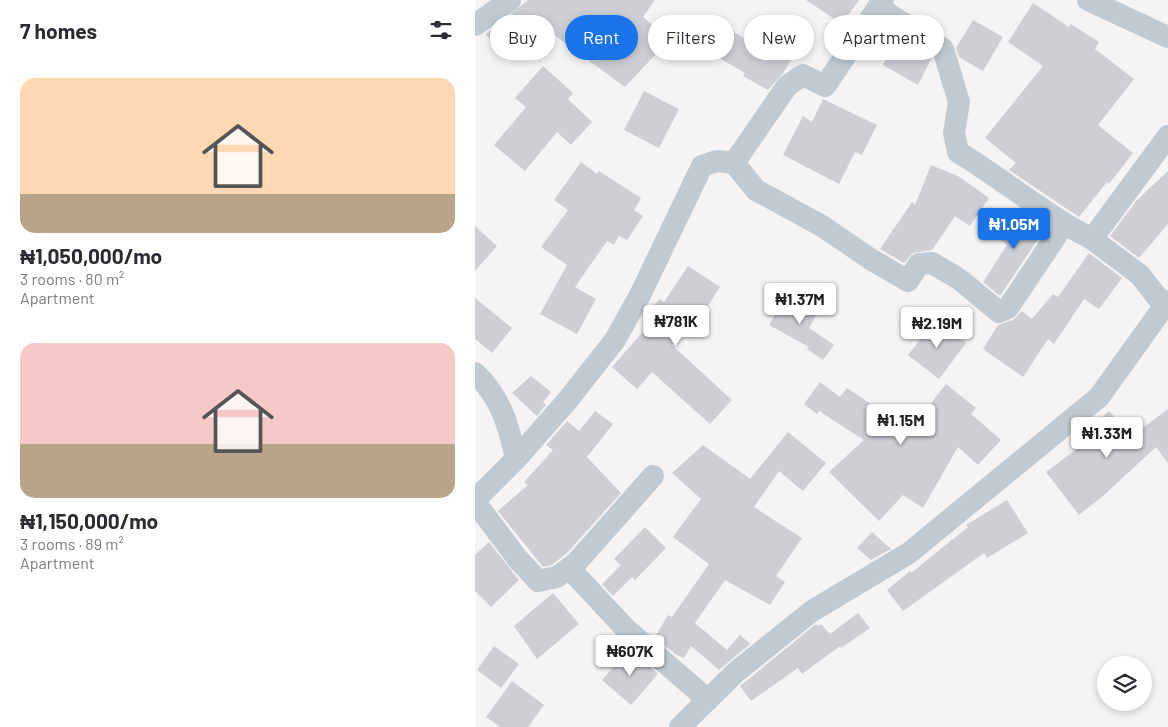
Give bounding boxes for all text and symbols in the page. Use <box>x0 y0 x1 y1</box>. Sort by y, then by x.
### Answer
chip: Buy <box>490 15 555 60</box>
chip: Rent <box>565 15 638 60</box>
chip: Filters <box>648 15 734 60</box>
chip: New <box>744 15 814 60</box>
chip: Apartment <box>824 15 944 60</box>
icon: filters <box>427 16 455 44</box>
text: 7 homes <box>20 18 97 43</box>
icon: home <box>193 111 283 201</box>
pin: ₦1.05M <box>973 208 1055 250</box>
text: ₦1.05M <box>989 214 1039 233</box>
text: ₦1,050,000/mo <box>20 243 162 268</box>
text: 3 rooms · 80 m² <box>20 269 124 288</box>
pin: ₦1.37M <box>759 282 841 325</box>
text: Apartment <box>20 288 95 307</box>
text: ₦1.37M <box>775 289 825 308</box>
pin: ₦781K <box>641 304 711 347</box>
pin: ₦2.19M <box>896 306 978 349</box>
text: ₦781K <box>654 311 698 330</box>
text: ₦2.19M <box>912 313 962 332</box>
icon: home <box>193 376 283 466</box>
pin: ₦1.15M <box>860 404 942 446</box>
text: ₦1.15M <box>877 410 925 429</box>
pin: ₦1.33M <box>1066 416 1148 459</box>
text: ₦1.33M <box>1082 423 1132 442</box>
text: ₦1,150,000/mo <box>20 508 158 533</box>
text: 3 rooms · 89 m² <box>20 534 124 553</box>
text: Apartment <box>20 553 95 572</box>
pin: ₦607K <box>595 634 665 677</box>
text: ₦607K <box>606 641 654 660</box>
map controls <box>1097 656 1152 711</box>
button: layers <box>1097 656 1152 711</box>

